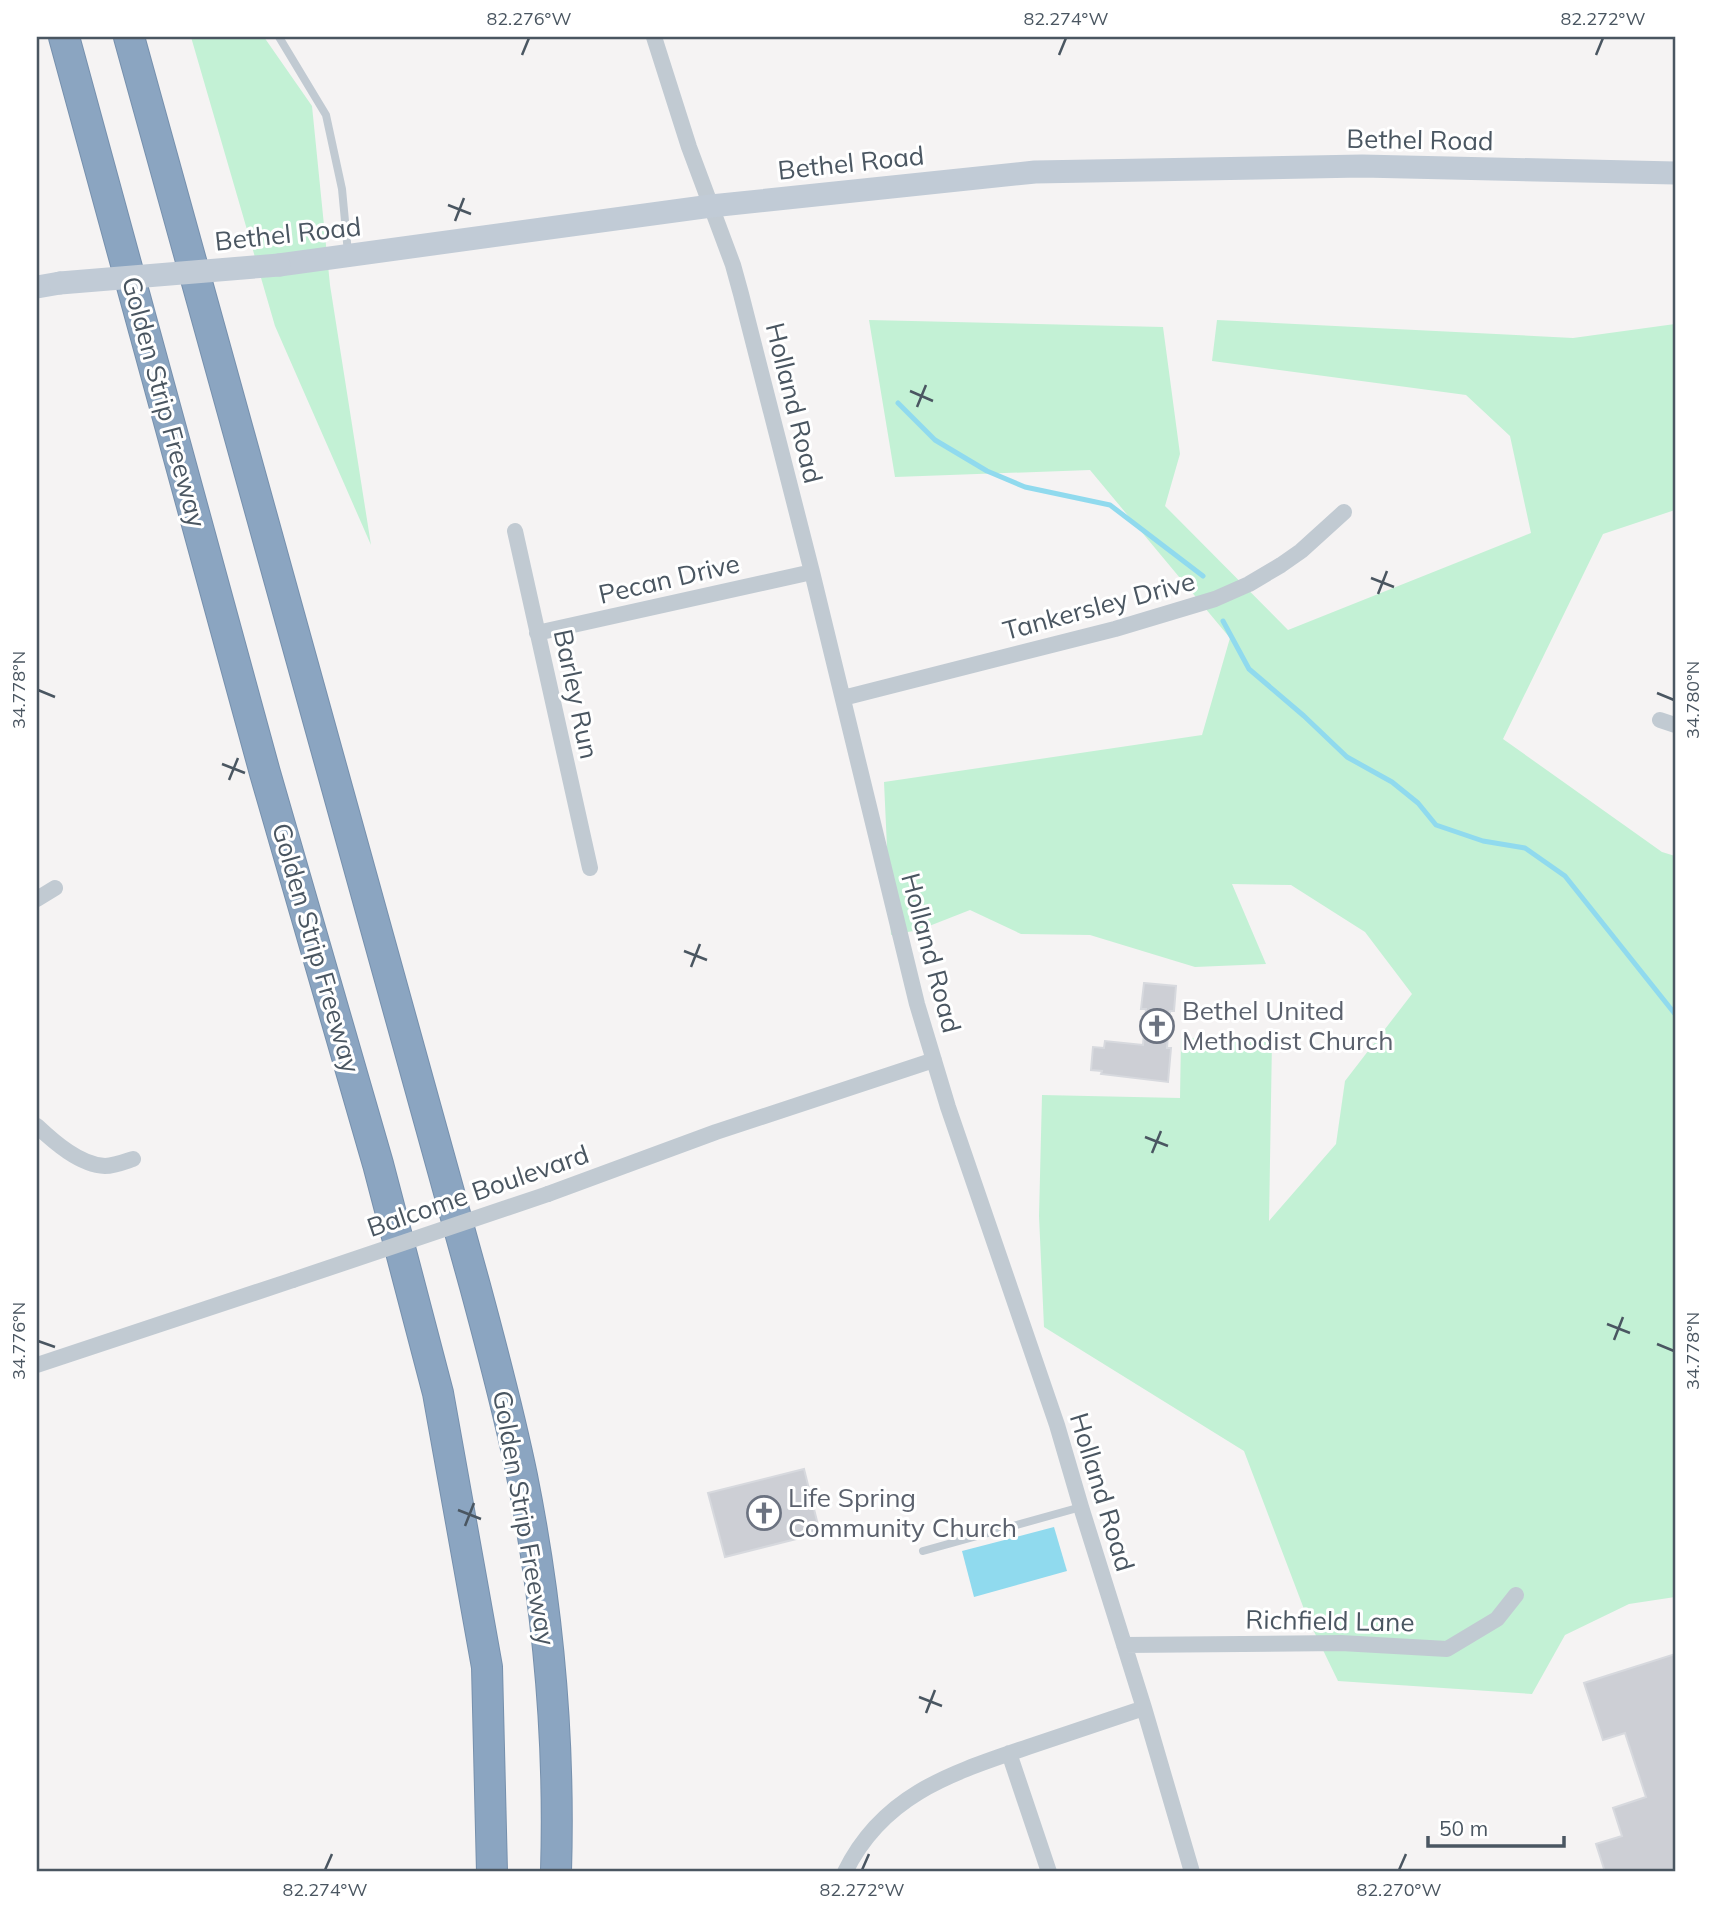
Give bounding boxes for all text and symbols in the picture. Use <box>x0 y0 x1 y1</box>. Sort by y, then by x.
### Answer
text: 82.276°W <box>486 7 572 30</box>
text: 82.274°W <box>1023 7 1109 30</box>
text: 82.272°W <box>1560 7 1646 30</box>
street label: Bethel Road <box>1346 122 1494 157</box>
street label: Bethel Road <box>776 138 926 187</box>
street label: Bethel Road <box>213 209 363 258</box>
street label: Golden Strip Freeway <box>115 273 214 531</box>
street label: Holland Road <box>759 319 830 486</box>
street label: Pecan Drive <box>595 546 743 611</box>
street label: Tankersley Drive <box>999 564 1199 647</box>
street label: Barley Run <box>547 626 606 762</box>
text: 34.778°N <box>7 651 30 729</box>
text: 34.780°N <box>1681 661 1704 739</box>
street label: Golden Strip Freeway <box>265 819 368 1077</box>
street label: Holland Road <box>894 869 969 1036</box>
place label: Bethel United Methodist Church <box>1182 994 1393 1057</box>
church icon: Bethel United Methodist Church <box>1138 1007 1176 1045</box>
street label: Balcome Boulevard <box>363 1137 593 1244</box>
text: 34.776°N <box>7 1302 30 1380</box>
text: 34.778°N <box>1681 1312 1704 1390</box>
street label: Golden Strip Freeway <box>486 1388 563 1648</box>
street label: Holland Road <box>1063 1409 1142 1575</box>
place label: Life Spring Community Church <box>788 1481 1017 1544</box>
church icon: Life Spring Community Church <box>745 1494 783 1532</box>
street label: Richfield Lane <box>1245 1603 1415 1638</box>
scale bar <box>1428 1804 1565 1848</box>
text: 50 m <box>1439 1815 1488 1841</box>
text: 82.274°W <box>282 1878 368 1901</box>
text: 82.272°W <box>819 1878 905 1901</box>
text: 82.270°W <box>1356 1878 1442 1901</box>

